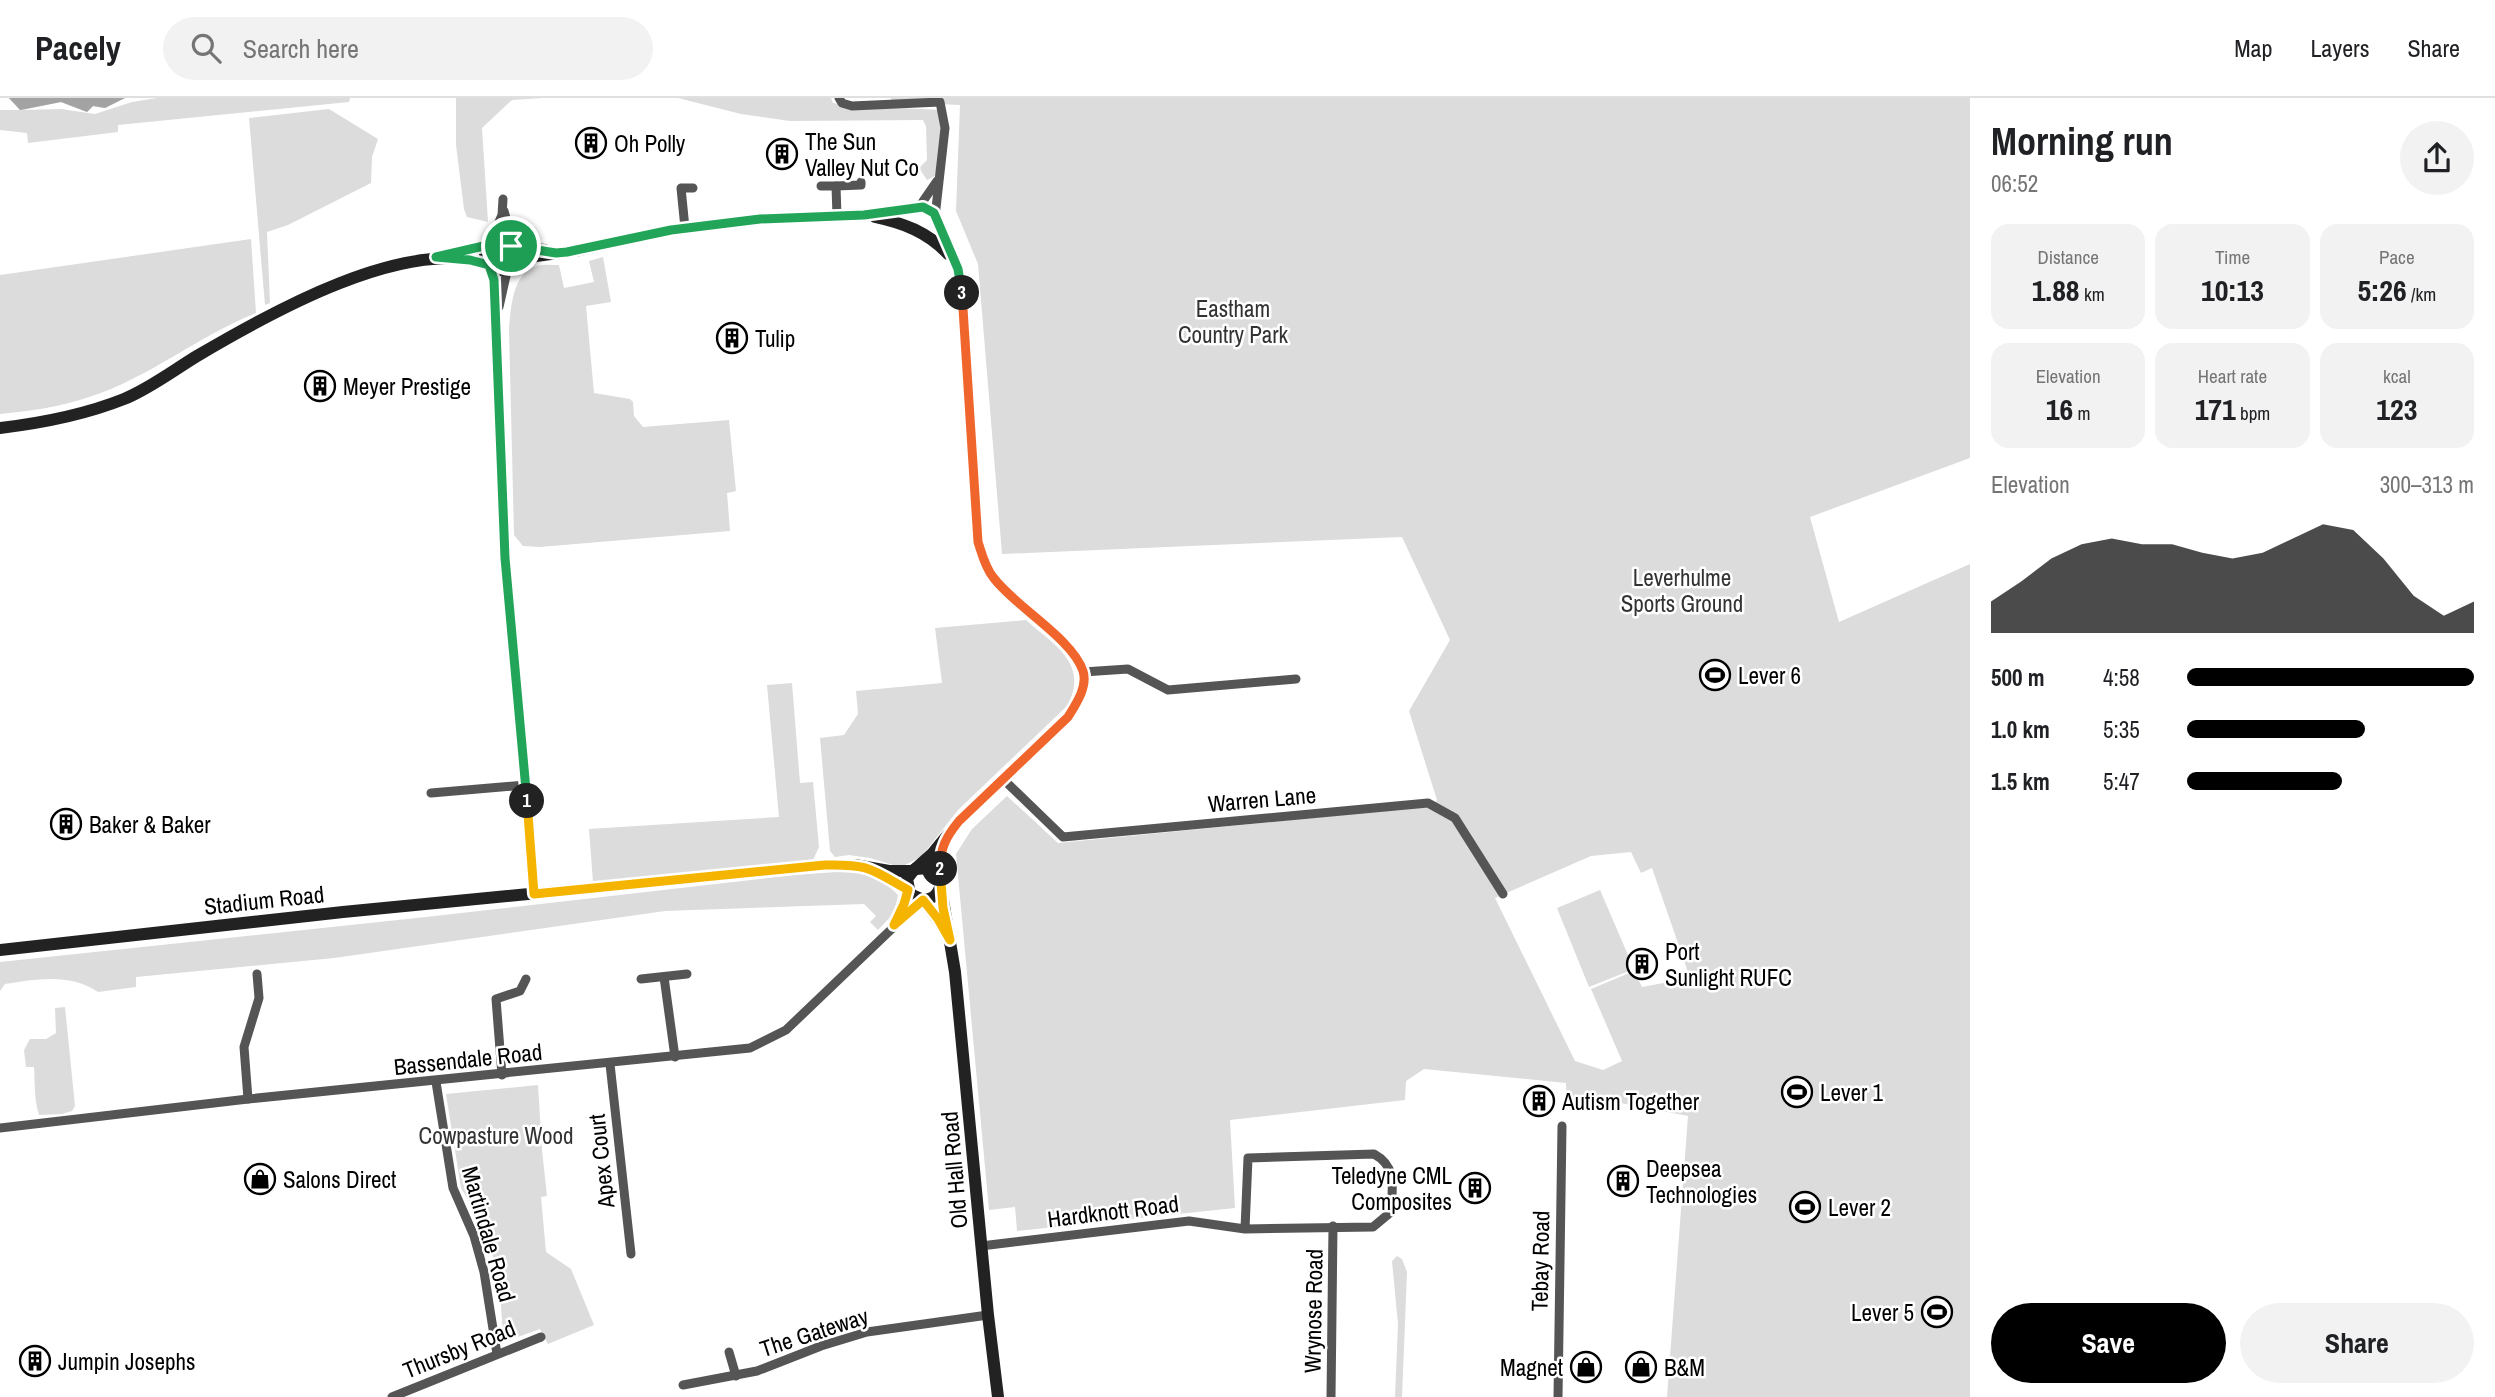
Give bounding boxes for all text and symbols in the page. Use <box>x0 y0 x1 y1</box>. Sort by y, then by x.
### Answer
search box <box>163 17 653 80</box>
text: Pacely <box>35 26 121 70</box>
icon: search <box>187 29 225 67</box>
text: Search here <box>243 31 359 66</box>
text: Map <box>2234 32 2272 64</box>
text: Layers <box>2310 32 2369 64</box>
text: Share <box>2407 32 2460 64</box>
text: Morning run <box>1991 116 2173 167</box>
button: share <box>2400 121 2474 195</box>
building icon: Oh Polly <box>574 126 608 160</box>
place label: The Sun Valley Nut Co <box>805 126 919 183</box>
place label: Oh Polly <box>614 128 686 159</box>
building icon: The Sun Valley Nut Co <box>765 137 799 171</box>
text: 06:52 <box>1991 168 2038 199</box>
pin <box>481 216 541 276</box>
icon: arrive <box>492 227 530 265</box>
text: Distance <box>2037 244 2099 270</box>
text: Time <box>2215 244 2250 270</box>
text: Pace <box>2379 244 2415 270</box>
text: 1.88 <box>2032 270 2080 310</box>
text: 10:13 <box>2201 270 2264 310</box>
text: 5:26 <box>2357 270 2407 310</box>
pin: 3 <box>944 276 979 310</box>
text: 3 <box>957 279 966 305</box>
text: km <box>2080 281 2105 307</box>
text: /km <box>2407 281 2436 307</box>
park label: Eastham Country Park <box>1178 293 1289 350</box>
building icon: Tulip <box>715 321 749 355</box>
place label: Tulip <box>755 323 795 354</box>
text: Elevation <box>2036 363 2101 389</box>
text: Heart rate <box>2198 363 2267 389</box>
text: kcal <box>2383 363 2411 389</box>
building icon: Meyer Prestige <box>303 369 337 403</box>
place label: Meyer Prestige <box>343 371 471 402</box>
text: 16 <box>2046 389 2073 429</box>
text: 171 <box>2195 389 2236 429</box>
text: 123 <box>2376 389 2417 429</box>
text: m <box>2073 400 2091 426</box>
text: bpm <box>2236 400 2270 426</box>
text: Elevation <box>1991 469 2070 500</box>
text: 300–313 m <box>2380 469 2474 500</box>
park label: Leverhulme Sports Ground <box>1621 562 1743 619</box>
sports icon: Lever 6 <box>1698 658 1732 692</box>
place label: Lever 6 <box>1738 660 1801 691</box>
text: 500 m <box>1991 662 2044 693</box>
text: 4:58 <box>2103 662 2140 693</box>
text: 1.0 km <box>1991 714 2050 745</box>
text: 5:35 <box>2103 714 2140 745</box>
text: 1.5 km <box>1991 766 2050 797</box>
text: 5:47 <box>2103 766 2140 797</box>
street label: Warren Lane <box>1207 779 1317 819</box>
pin: 1 <box>510 784 544 818</box>
text: 1 <box>522 787 531 813</box>
building icon: Baker & Baker <box>49 807 83 841</box>
place label: Baker & Baker <box>89 809 211 840</box>
pin: 2 <box>922 852 958 886</box>
text: 2 <box>935 855 944 881</box>
street label: Stadium Road <box>202 878 326 922</box>
place label: Port Sunlight RUFC <box>1665 936 1792 993</box>
building icon: Port Sunlight RUFC <box>1625 947 1659 981</box>
street label: Bassendale Road <box>392 1036 544 1082</box>
sports icon: Lever 1 <box>1780 1075 1814 1109</box>
place label: Lever 1 <box>1820 1077 1883 1108</box>
building icon: Autism Together <box>1522 1084 1556 1118</box>
place label: Autism Together <box>1561 1086 1700 1117</box>
street label: Old Hall Road <box>933 1110 975 1230</box>
street label: Apex Court <box>581 1112 621 1211</box>
park label: Cowpasture Wood <box>419 1120 573 1151</box>
place label: Deepsea Technologies <box>1646 1153 1757 1210</box>
place label: Teledyne CML Composites <box>1331 1160 1453 1217</box>
shop icon: Salons Direct <box>243 1162 277 1196</box>
street label: Martindale Road <box>455 1163 523 1305</box>
place label: Salons Direct <box>283 1164 396 1195</box>
building icon: Deepsea Technologies <box>1606 1164 1640 1198</box>
building icon: Teledyne CML Composites <box>1458 1171 1492 1205</box>
street label: Hardknott Road <box>1046 1188 1180 1234</box>
sports icon: Lever 2 <box>1788 1190 1822 1224</box>
place label: Lever 2 <box>1828 1192 1891 1223</box>
street label: Tebay Road <box>1524 1210 1556 1312</box>
street label: Wrynose Road <box>1296 1249 1330 1373</box>
sports icon: Lever 5 <box>1920 1295 1954 1329</box>
place label: Lever 5 <box>1851 1297 1914 1328</box>
street label: The Gateway <box>756 1300 873 1364</box>
button: Save <box>1991 1303 2226 1383</box>
button: Share <box>2240 1303 2474 1383</box>
street label: Thursby Road <box>398 1312 520 1386</box>
building icon: Jumpin Josephs <box>18 1344 52 1378</box>
place label: Jumpin Josephs <box>58 1346 195 1377</box>
shop icon: Magnet <box>1569 1350 1603 1384</box>
shop icon: B&M <box>1624 1350 1658 1384</box>
place label: Magnet <box>1500 1352 1563 1383</box>
place label: B&M <box>1664 1352 1705 1383</box>

